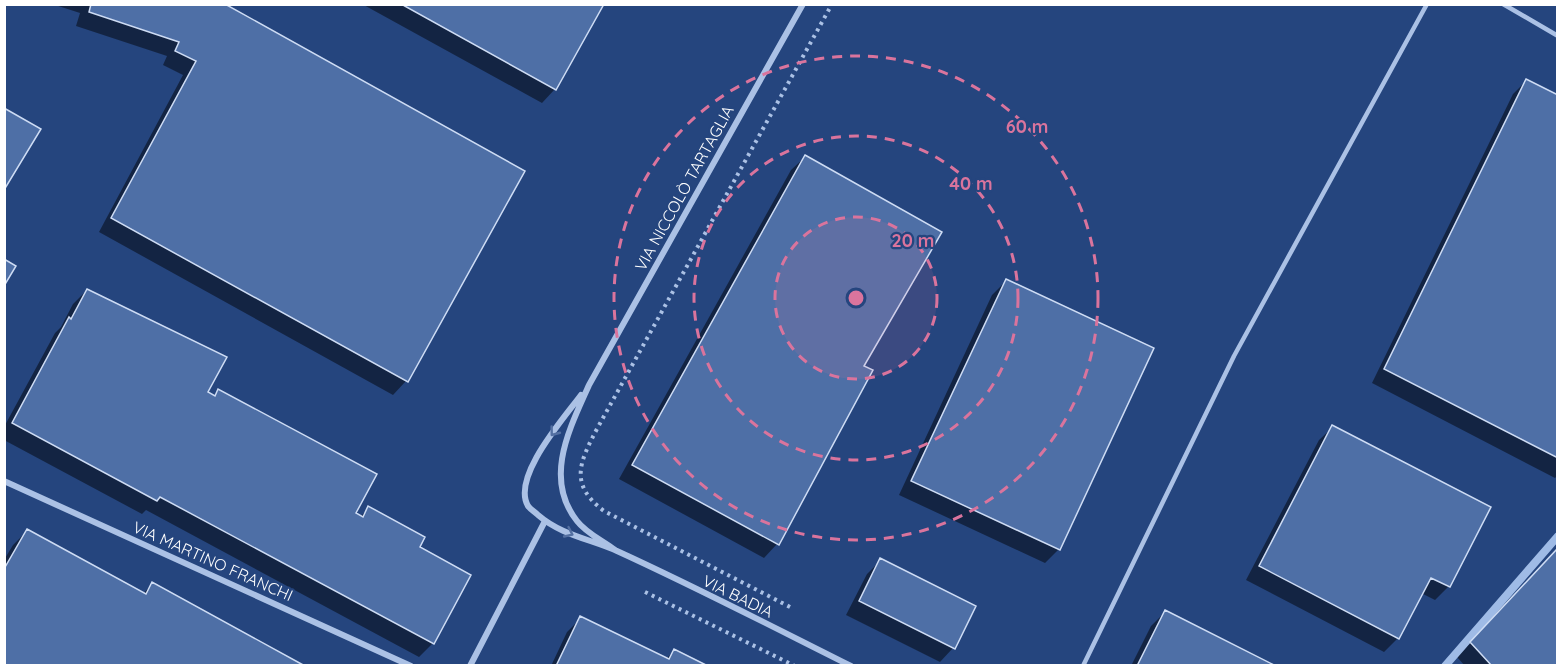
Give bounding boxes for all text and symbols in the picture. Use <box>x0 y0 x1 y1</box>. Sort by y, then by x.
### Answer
street label: VIA NICCOLÒ TARTAGLIA <box>630 102 738 274</box>
text: 60 m <box>1006 115 1048 138</box>
text: 40 m <box>949 172 993 195</box>
text: 20 m <box>892 229 934 252</box>
centre of rings <box>846 288 866 308</box>
one-way arrow <box>550 425 561 436</box>
street label: VIA MARTINO FRANCHI <box>130 517 296 605</box>
one-way arrow <box>562 525 573 537</box>
street label: VIA BADIA <box>699 570 777 622</box>

